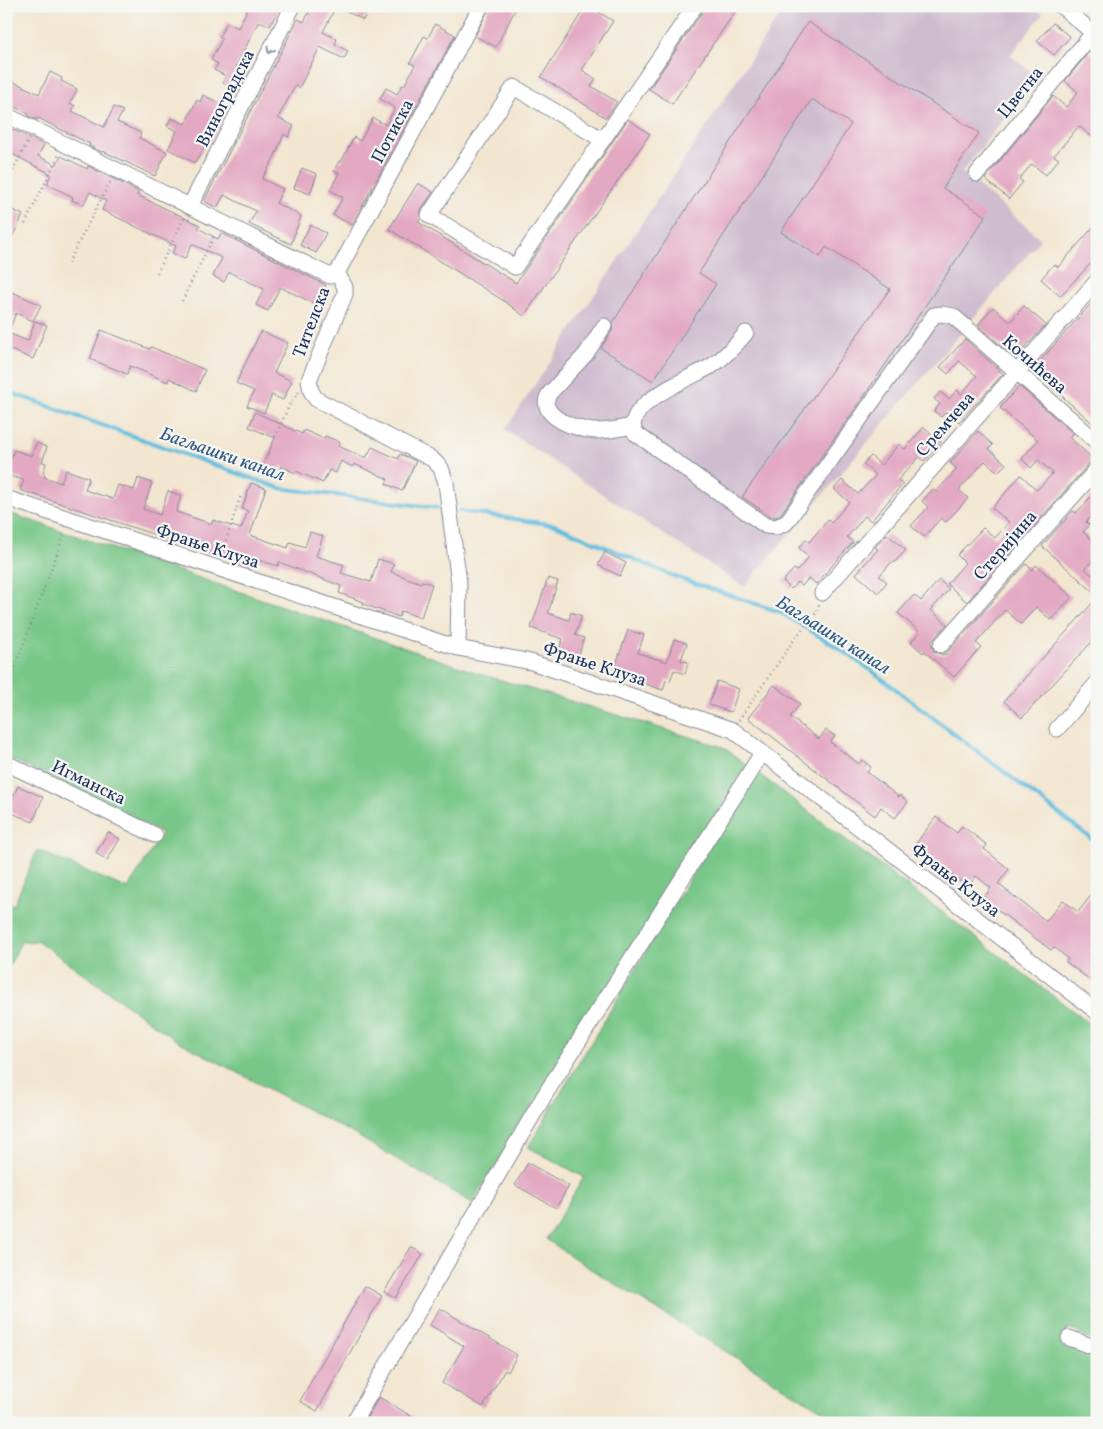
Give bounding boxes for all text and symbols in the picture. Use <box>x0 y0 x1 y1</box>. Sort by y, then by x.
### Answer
one-way arrow <box>266 44 276 53</box>
street label: Виноградска <box>191 45 262 152</box>
street label: Цветна <box>992 61 1050 124</box>
street label: Потиска <box>366 95 421 168</box>
street label: Тителска <box>287 283 337 362</box>
street label: Кочићева <box>996 330 1072 401</box>
street label: Сремчева <box>911 387 982 463</box>
water label: Багљашки канал <box>156 421 288 488</box>
street label: Стеријина <box>969 505 1044 587</box>
street label: Фрање Клуза <box>152 519 263 576</box>
water label: Багљашки канал <box>771 590 895 681</box>
street label: Фрање Клуза <box>539 637 650 694</box>
street label: Игманска <box>47 755 130 812</box>
street label: Фрање Клуза <box>905 838 1005 924</box>

